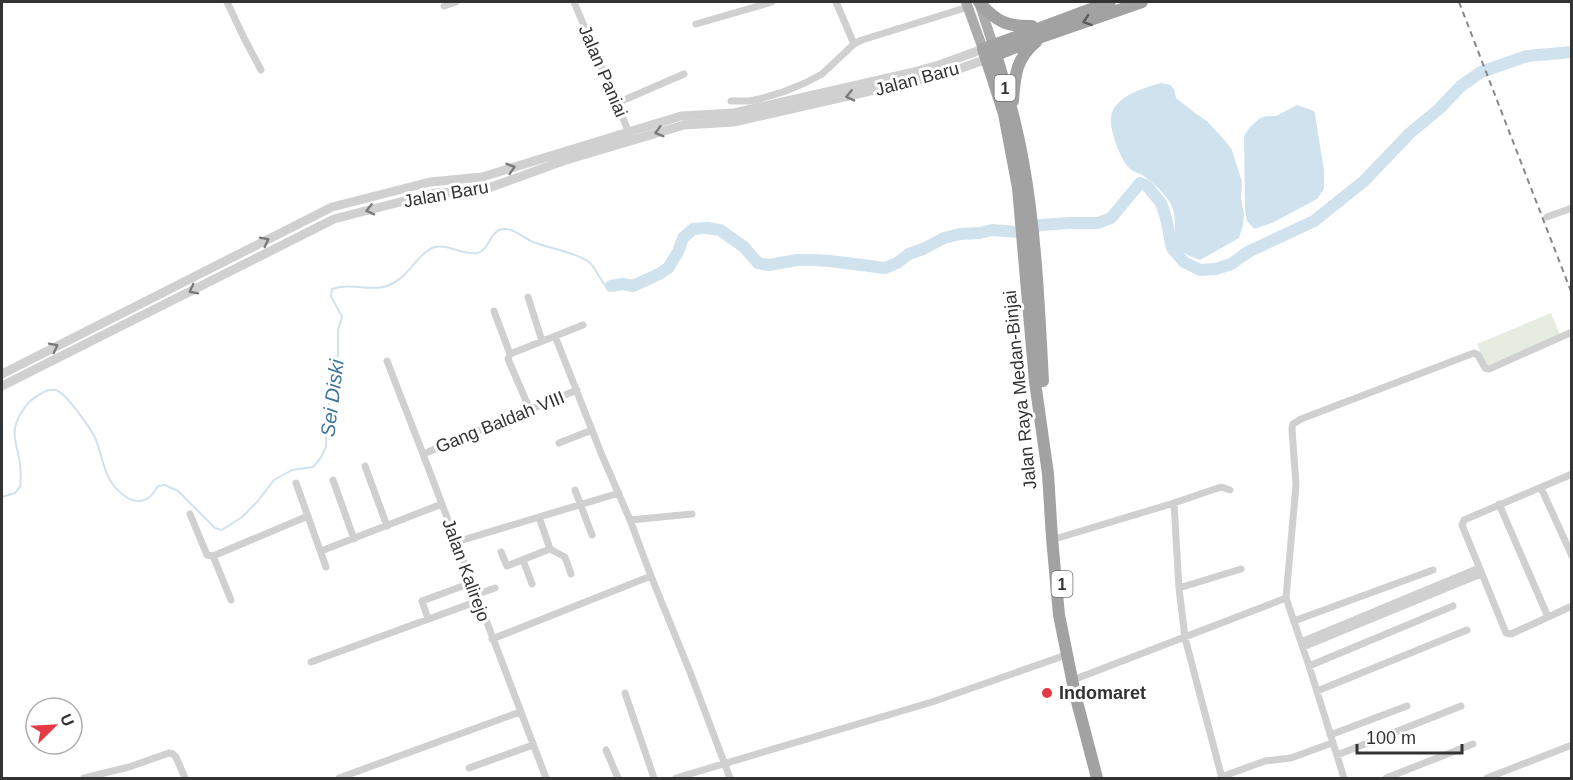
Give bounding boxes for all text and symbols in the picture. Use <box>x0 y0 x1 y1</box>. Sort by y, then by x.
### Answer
one-way arrow <box>1082 13 1093 26</box>
street label: Jalan Paniai <box>575 22 631 120</box>
street label: Jalan Baru <box>873 58 961 100</box>
road number: 1 <box>994 75 1016 101</box>
one-way arrow <box>845 89 855 102</box>
one-way arrow <box>654 125 664 138</box>
one-way arrow <box>505 163 516 175</box>
street label: Jalan Baru <box>402 177 490 211</box>
one-way arrow <box>365 202 375 215</box>
one-way arrow <box>259 236 270 248</box>
one-way arrow <box>188 282 199 294</box>
street label: Jalan Raya Medan-Binjai <box>1000 289 1040 491</box>
one-way arrow <box>47 343 58 355</box>
water label: Sei Diski <box>316 358 348 438</box>
street label: Gang Baldah VIII <box>433 387 567 457</box>
street label: Jalan Kalirejo <box>438 516 494 624</box>
road number: 1 <box>1052 571 1072 597</box>
place label: Indomaret <box>1059 683 1146 703</box>
marker: Indomaret <box>1040 686 1054 700</box>
north arrow <box>24 696 84 756</box>
text: U <box>57 711 77 729</box>
scale bar <box>1357 717 1462 755</box>
text: 100 m <box>1366 728 1416 748</box>

